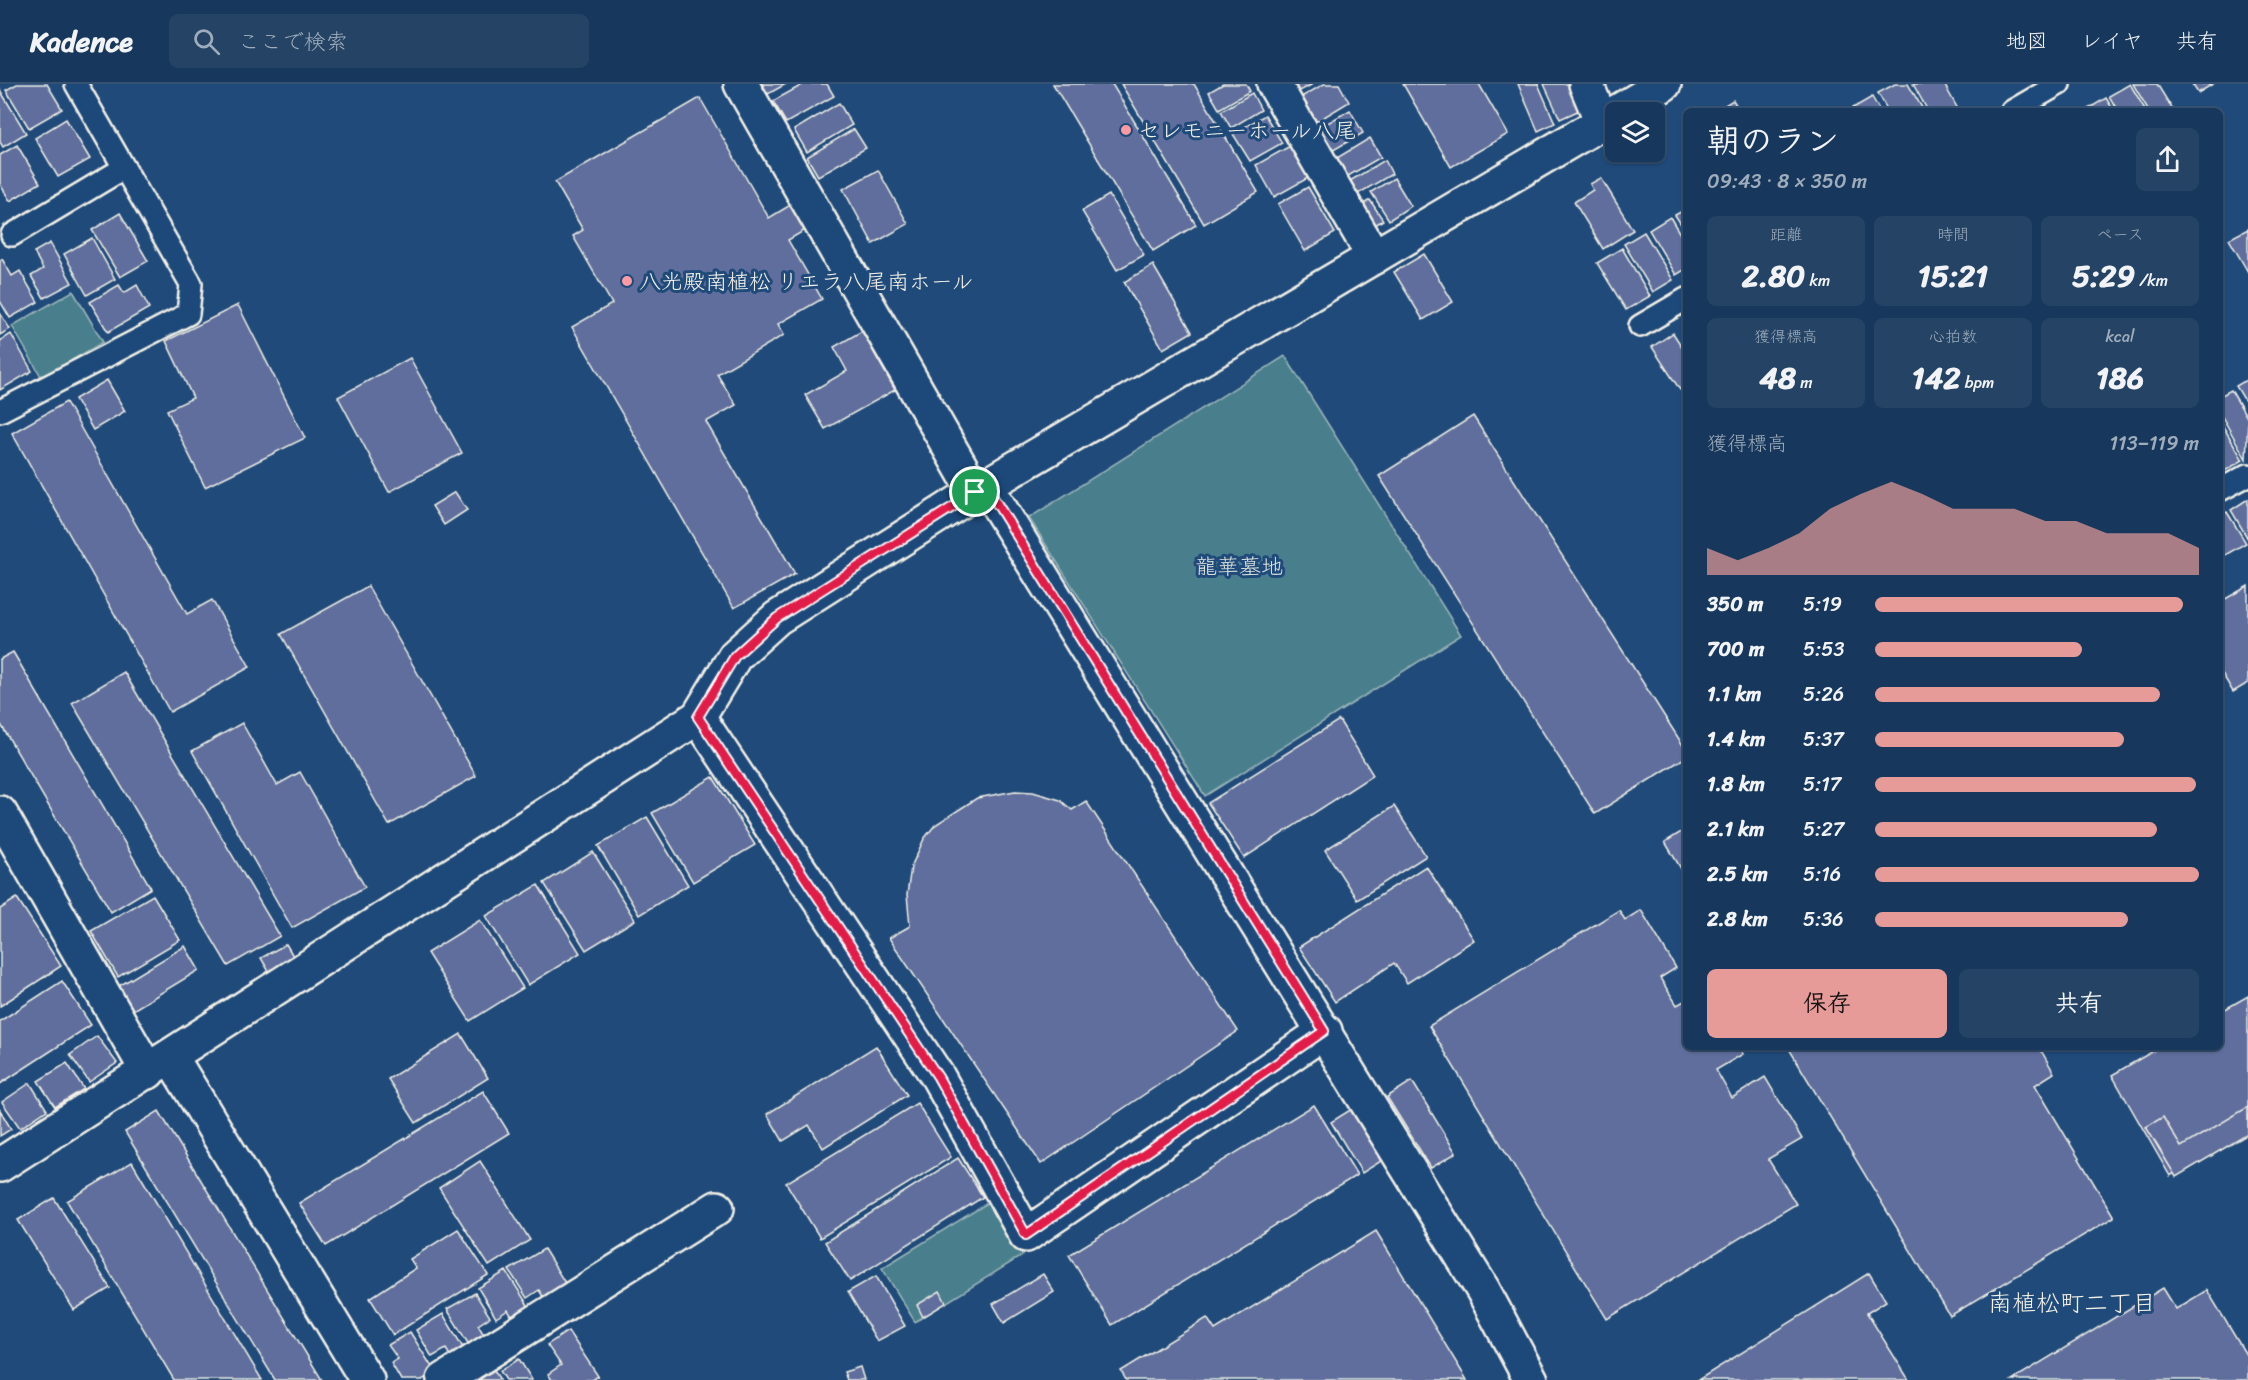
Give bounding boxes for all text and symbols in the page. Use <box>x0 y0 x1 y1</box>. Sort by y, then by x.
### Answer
search box <box>169 14 589 68</box>
text: Kadence <box>30 17 133 66</box>
text: ここで検索 <box>238 22 348 61</box>
text: 地図 <box>2006 22 2048 60</box>
text: レイヤ <box>2081 22 2143 60</box>
text: 共有 <box>2176 22 2218 60</box>
icon: search <box>190 25 223 58</box>
map controls <box>1605 102 1665 162</box>
button: layers <box>1605 102 1665 162</box>
place label: セレモニーホール八尾 <box>1138 111 1356 150</box>
text: 朝のラン <box>1707 112 1839 170</box>
marker: セレモニーホール八尾 <box>1119 123 1133 137</box>
button: share <box>2136 128 2199 191</box>
text: 09:43 · 8 × 350 m <box>1707 164 1867 199</box>
text: 距離 <box>1770 220 1802 249</box>
text: 時間 <box>1937 220 1969 249</box>
text: ペース <box>2096 220 2144 249</box>
text: 2.80 <box>1742 249 1805 303</box>
text: 15:21 <box>1918 249 1988 303</box>
text: 5:29 <box>2072 249 2135 303</box>
place label: 八光殿南植松 リエラ八尾南ホール <box>639 262 973 301</box>
text: km <box>1805 266 1830 295</box>
text: /km <box>2135 266 2168 295</box>
marker: 八光殿南植松 リエラ八尾南ホール <box>620 274 634 288</box>
text: 獲得標高 <box>1754 322 1818 351</box>
text: 心拍数 <box>1929 322 1977 351</box>
text: kcal <box>2105 322 2135 351</box>
text: 48 <box>1759 351 1796 405</box>
text: 142 <box>1912 351 1961 405</box>
text: 186 <box>2096 351 2144 405</box>
text: m <box>1796 368 1813 397</box>
text: bpm <box>1961 368 1994 397</box>
text: 獲得標高 <box>1707 426 1787 461</box>
text: 113–119 m <box>2110 426 2199 461</box>
pin <box>949 466 1000 517</box>
icon: arrive <box>958 475 991 508</box>
park label: 龍華墓地 <box>1195 547 1283 586</box>
text: 350 m <box>1707 587 1763 622</box>
text: 5:19 <box>1803 587 1842 622</box>
text: 700 m <box>1707 632 1764 667</box>
text: 5:53 <box>1803 632 1844 667</box>
text: 1.1 km <box>1707 677 1761 712</box>
text: 5:26 <box>1803 677 1844 712</box>
text: 1.4 km <box>1707 722 1765 757</box>
text: 5:37 <box>1803 722 1844 757</box>
text: 1.8 km <box>1707 767 1765 802</box>
text: 5:17 <box>1803 767 1841 802</box>
text: 2.1 km <box>1707 812 1764 847</box>
text: 5:27 <box>1803 812 1844 847</box>
text: 2.5 km <box>1707 857 1768 892</box>
text: 5:16 <box>1803 857 1841 892</box>
text: 2.8 km <box>1707 902 1768 937</box>
text: 5:36 <box>1803 902 1844 937</box>
button: 保存 <box>1707 969 1947 1038</box>
button: 共有 <box>1959 969 2199 1038</box>
district label: 南植松町二丁目 <box>1988 1282 2156 1324</box>

